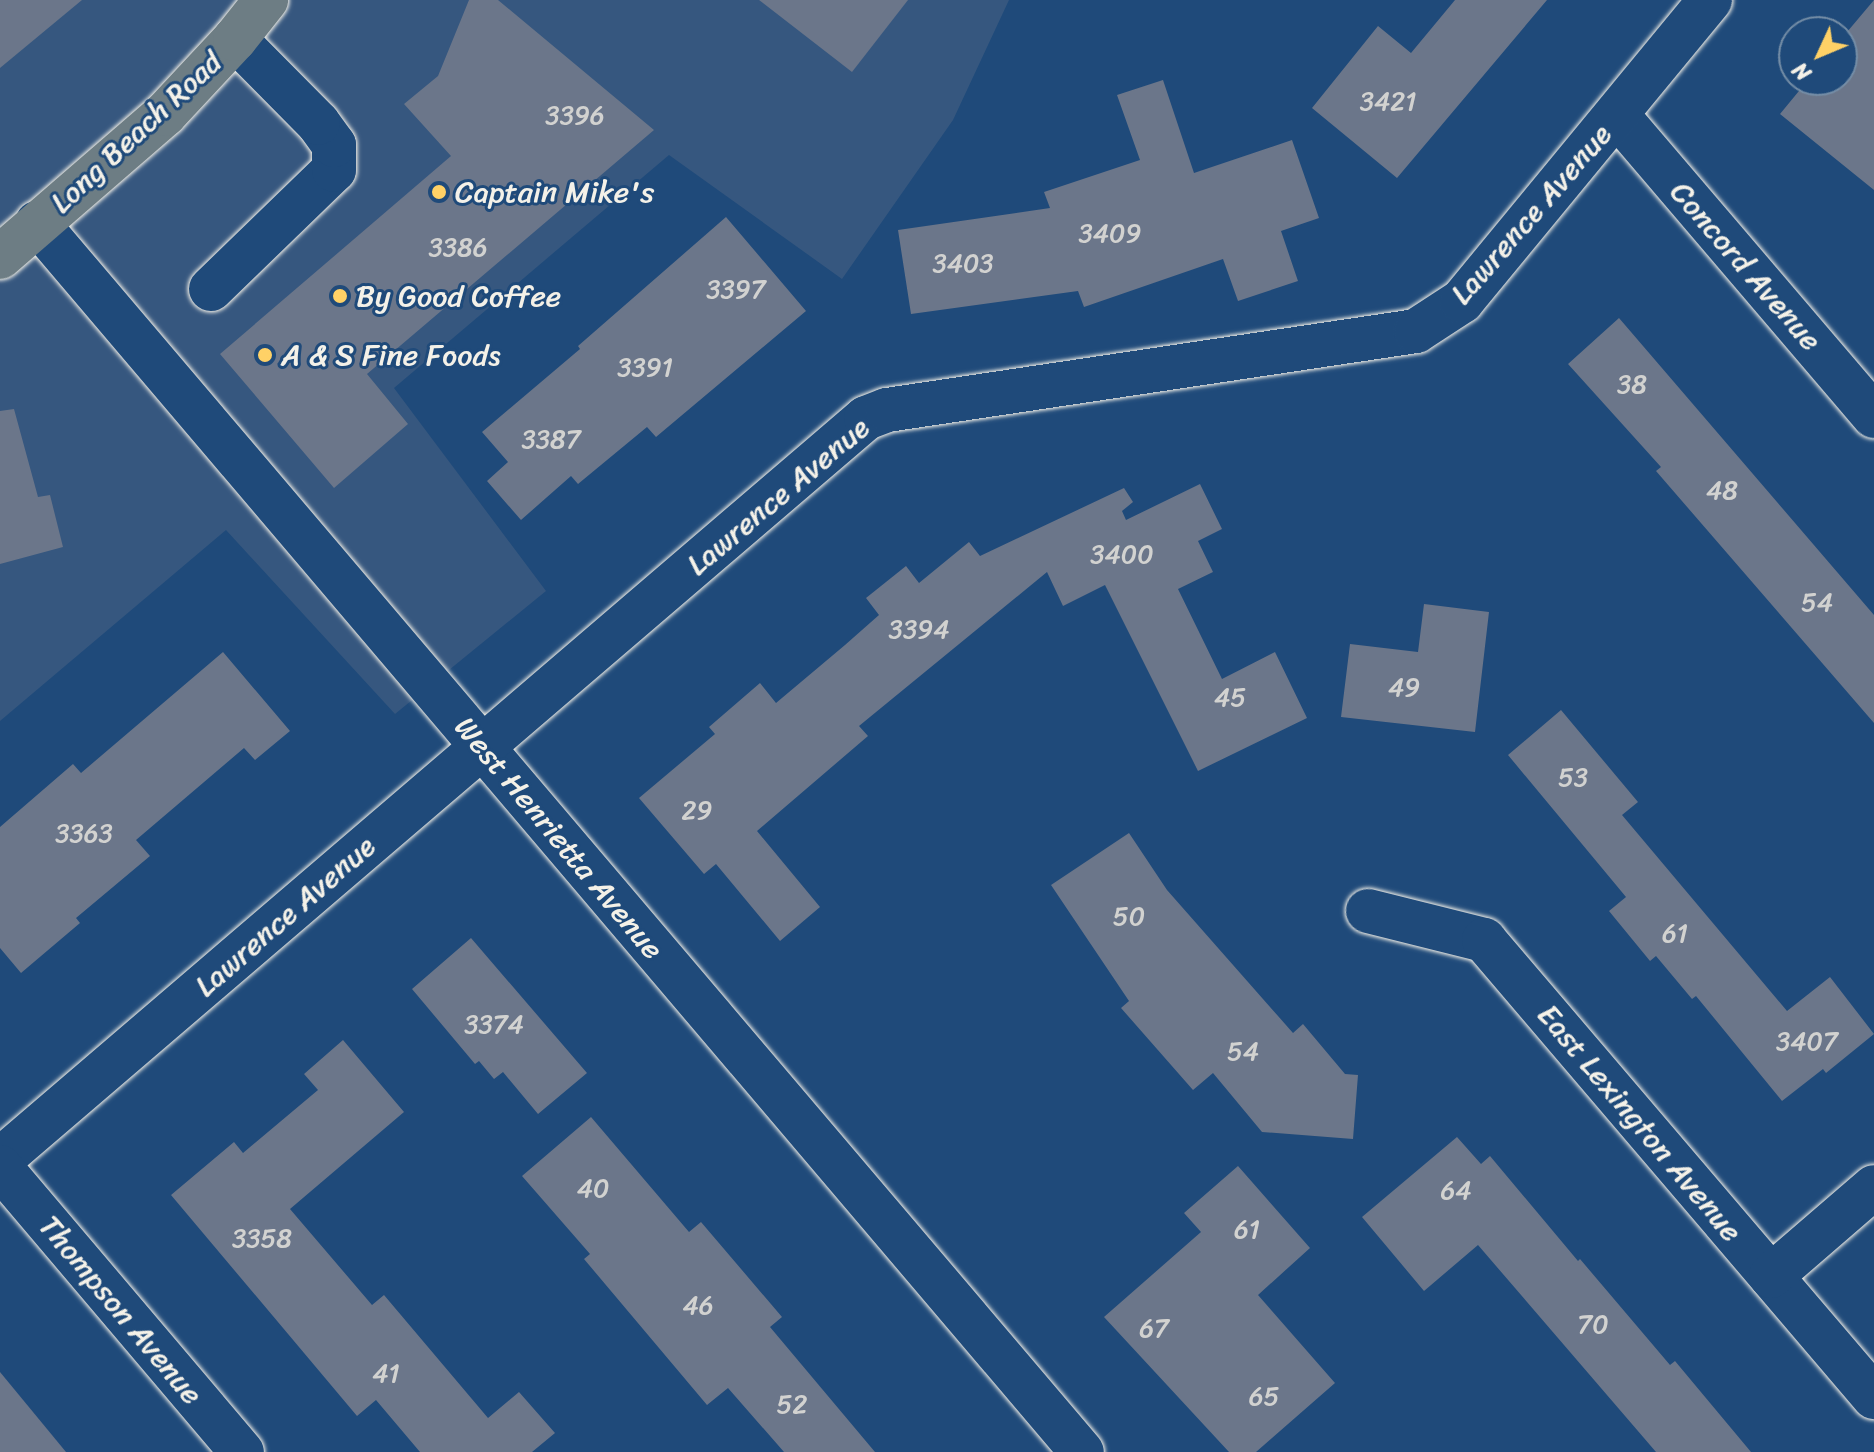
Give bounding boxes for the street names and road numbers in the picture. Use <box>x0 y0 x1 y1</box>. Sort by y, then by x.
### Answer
street label: Long Beach Road <box>43 44 229 220</box>
street label: Lawrence Avenue <box>1443 117 1619 311</box>
street label: Concord Avenue <box>1663 174 1829 358</box>
street label: Lawrence Avenue <box>680 409 876 583</box>
street label: West Henrietta Avenue <box>447 710 671 966</box>
street label: Lawrence Avenue <box>188 828 382 1004</box>
street label: East Lexington Avenue <box>1530 997 1750 1249</box>
street label: Thompson Avenue <box>32 1208 210 1412</box>

